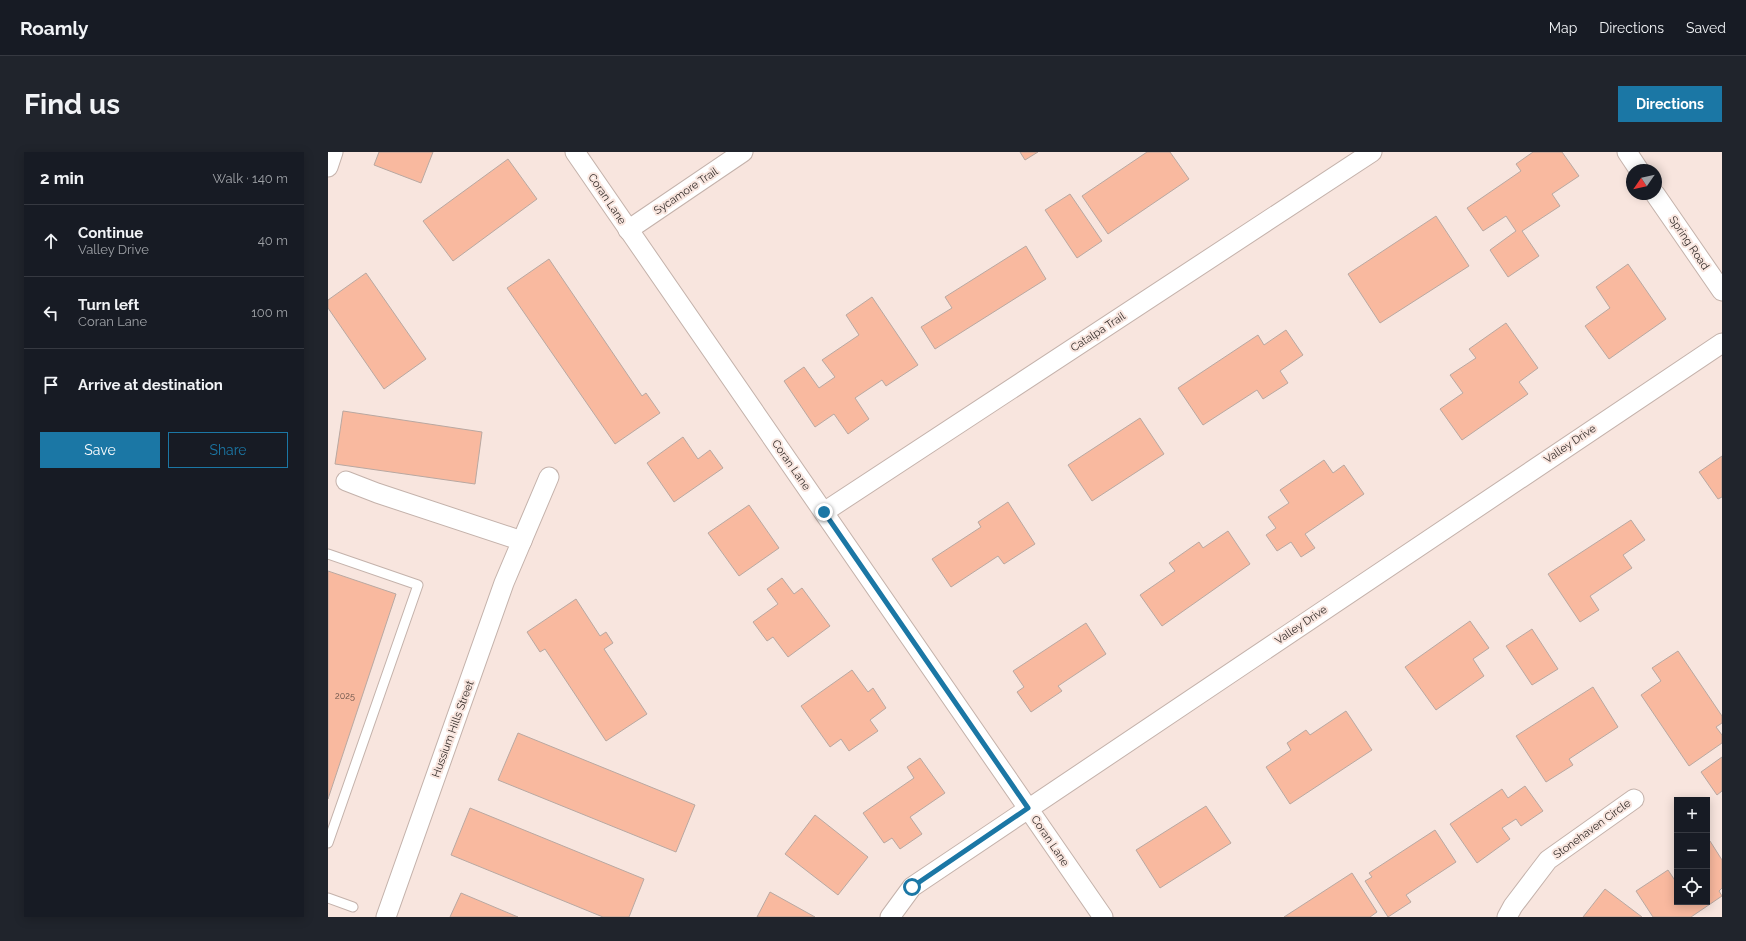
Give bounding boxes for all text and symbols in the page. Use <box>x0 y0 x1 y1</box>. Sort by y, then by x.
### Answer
text: Roamly <box>20 17 88 39</box>
text: Map <box>1549 20 1577 36</box>
text: Directions <box>1599 20 1664 36</box>
text: Saved <box>1686 20 1726 36</box>
button: Directions <box>1618 86 1722 122</box>
text: Find us <box>24 88 120 121</box>
north arrow <box>1626 164 1662 200</box>
street label: Sycamore Trail <box>651 165 721 217</box>
text: 2 min <box>40 168 84 188</box>
text: Walk · 140 m <box>213 171 288 186</box>
street label: Coran Lane <box>585 171 629 227</box>
street label: Spring Road <box>1666 214 1712 273</box>
text: Continue <box>78 224 143 242</box>
icon: ahead <box>40 230 62 252</box>
text: 40 m <box>258 233 288 248</box>
text: Valley Drive <box>78 242 149 257</box>
text: Turn left <box>78 296 139 314</box>
icon: left <box>40 302 62 324</box>
text: 100 m <box>251 305 288 320</box>
street label: Catalpa Trail <box>1068 310 1128 354</box>
text: Coran Lane <box>78 314 147 329</box>
icon: arrive <box>40 374 62 396</box>
text: Arrive at destination <box>78 376 223 394</box>
street label: Valley Drive <box>1542 422 1599 466</box>
button: Save <box>40 432 160 468</box>
button: Share <box>168 432 288 468</box>
street label: Coran Lane <box>769 437 813 493</box>
route end <box>815 503 833 521</box>
street label: Valley Drive <box>1273 603 1330 647</box>
street label: Hussium Hills Street <box>429 678 477 779</box>
house number: 2025 <box>335 691 355 701</box>
street label: Stonehaven Circle <box>1551 796 1634 861</box>
map controls <box>1674 797 1710 905</box>
button: + <box>1674 797 1710 833</box>
street label: Coran Lane <box>1028 813 1072 869</box>
button: − <box>1674 833 1710 869</box>
button: locate <box>1674 869 1710 905</box>
route start <box>903 878 921 896</box>

